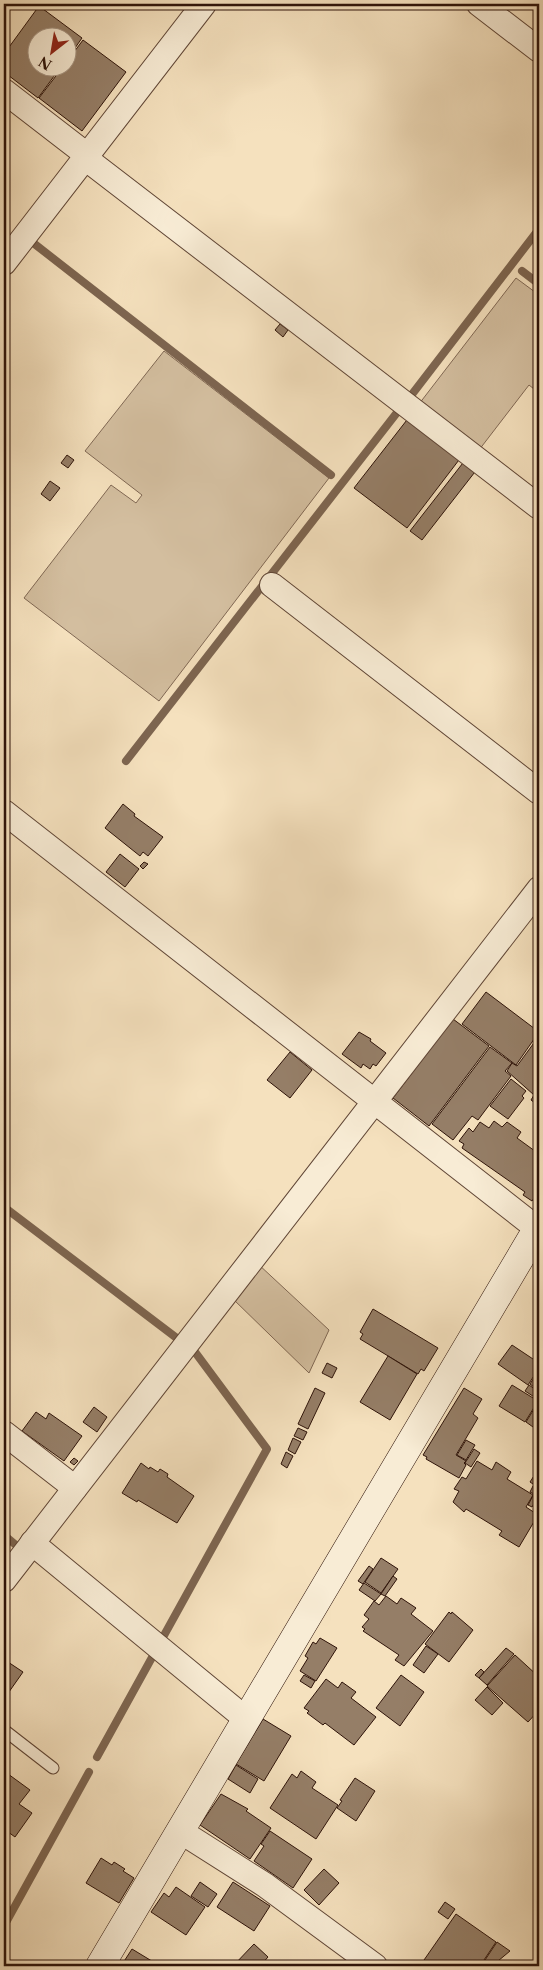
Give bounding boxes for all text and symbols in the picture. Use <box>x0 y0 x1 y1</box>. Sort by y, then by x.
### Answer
north arrow <box>28 28 78 78</box>
text: N <box>35 52 55 74</box>

